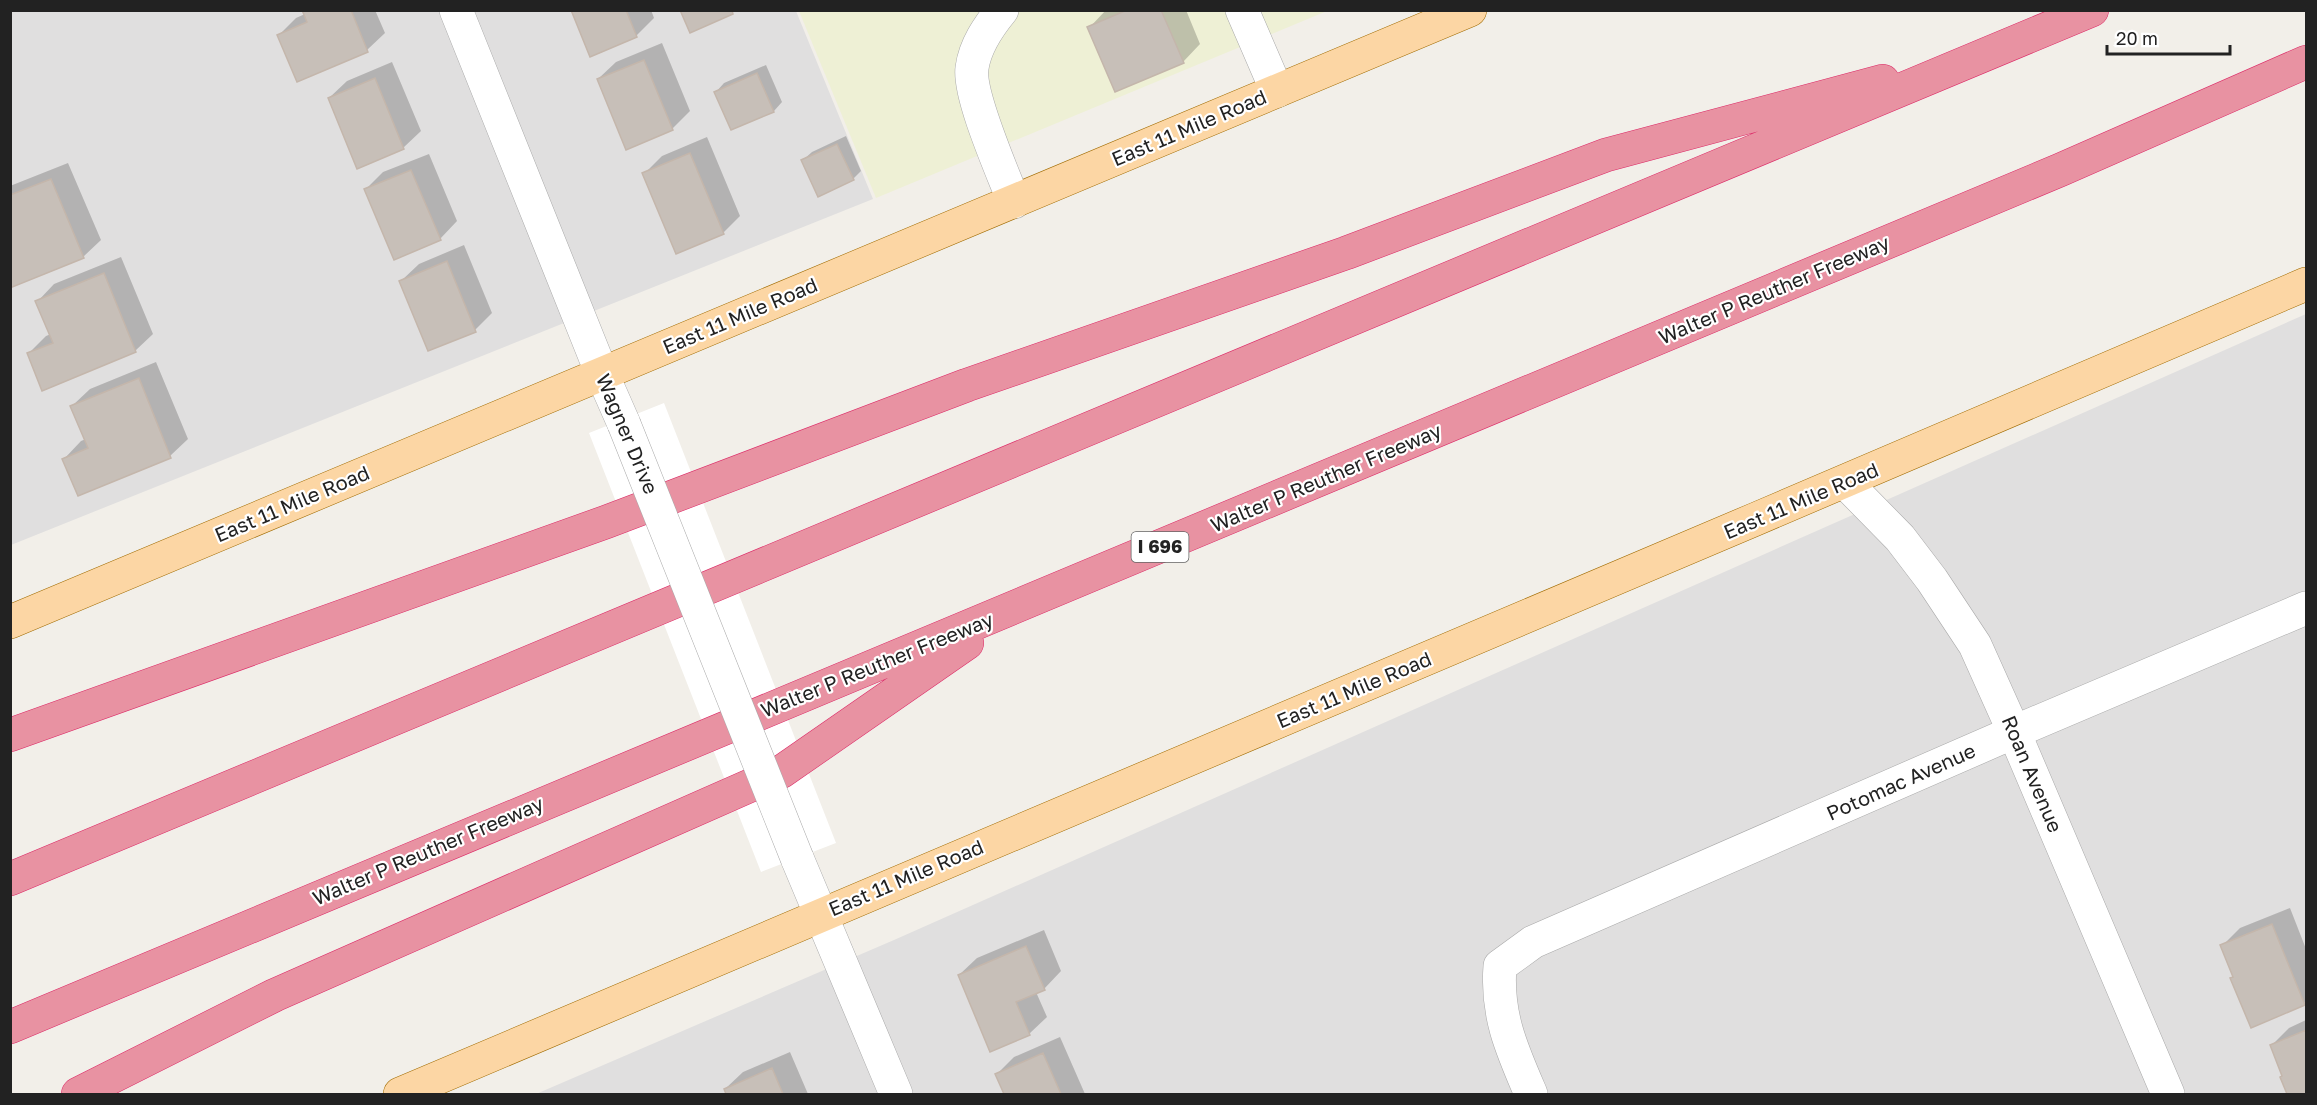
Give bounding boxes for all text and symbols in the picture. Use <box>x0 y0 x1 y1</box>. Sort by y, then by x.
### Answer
scale bar <box>2107 18 2230 56</box>
text: 20 m <box>2116 27 2158 49</box>
street label: East 11 Mile Road <box>1108 84 1270 170</box>
street label: Walter P Reuther Freeway <box>1655 230 1893 349</box>
street label: East 11 Mile Road <box>659 272 821 358</box>
street label: Wagner Drive <box>592 370 664 497</box>
street label: Walter P Reuther Freeway <box>1207 418 1445 537</box>
street label: East 11 Mile Road <box>1720 457 1882 543</box>
street label: East 11 Mile Road <box>211 460 373 546</box>
road number: I 696 <box>1132 532 1188 562</box>
street label: Walter P Reuther Freeway <box>757 606 996 722</box>
street label: East 11 Mile Road <box>1273 646 1435 732</box>
street label: Roan Avenue <box>1998 712 2068 836</box>
street label: Potomac Avenue <box>1822 738 1979 825</box>
street label: Walter P Reuther Freeway <box>309 791 547 910</box>
street label: East 11 Mile Road <box>825 834 987 920</box>

